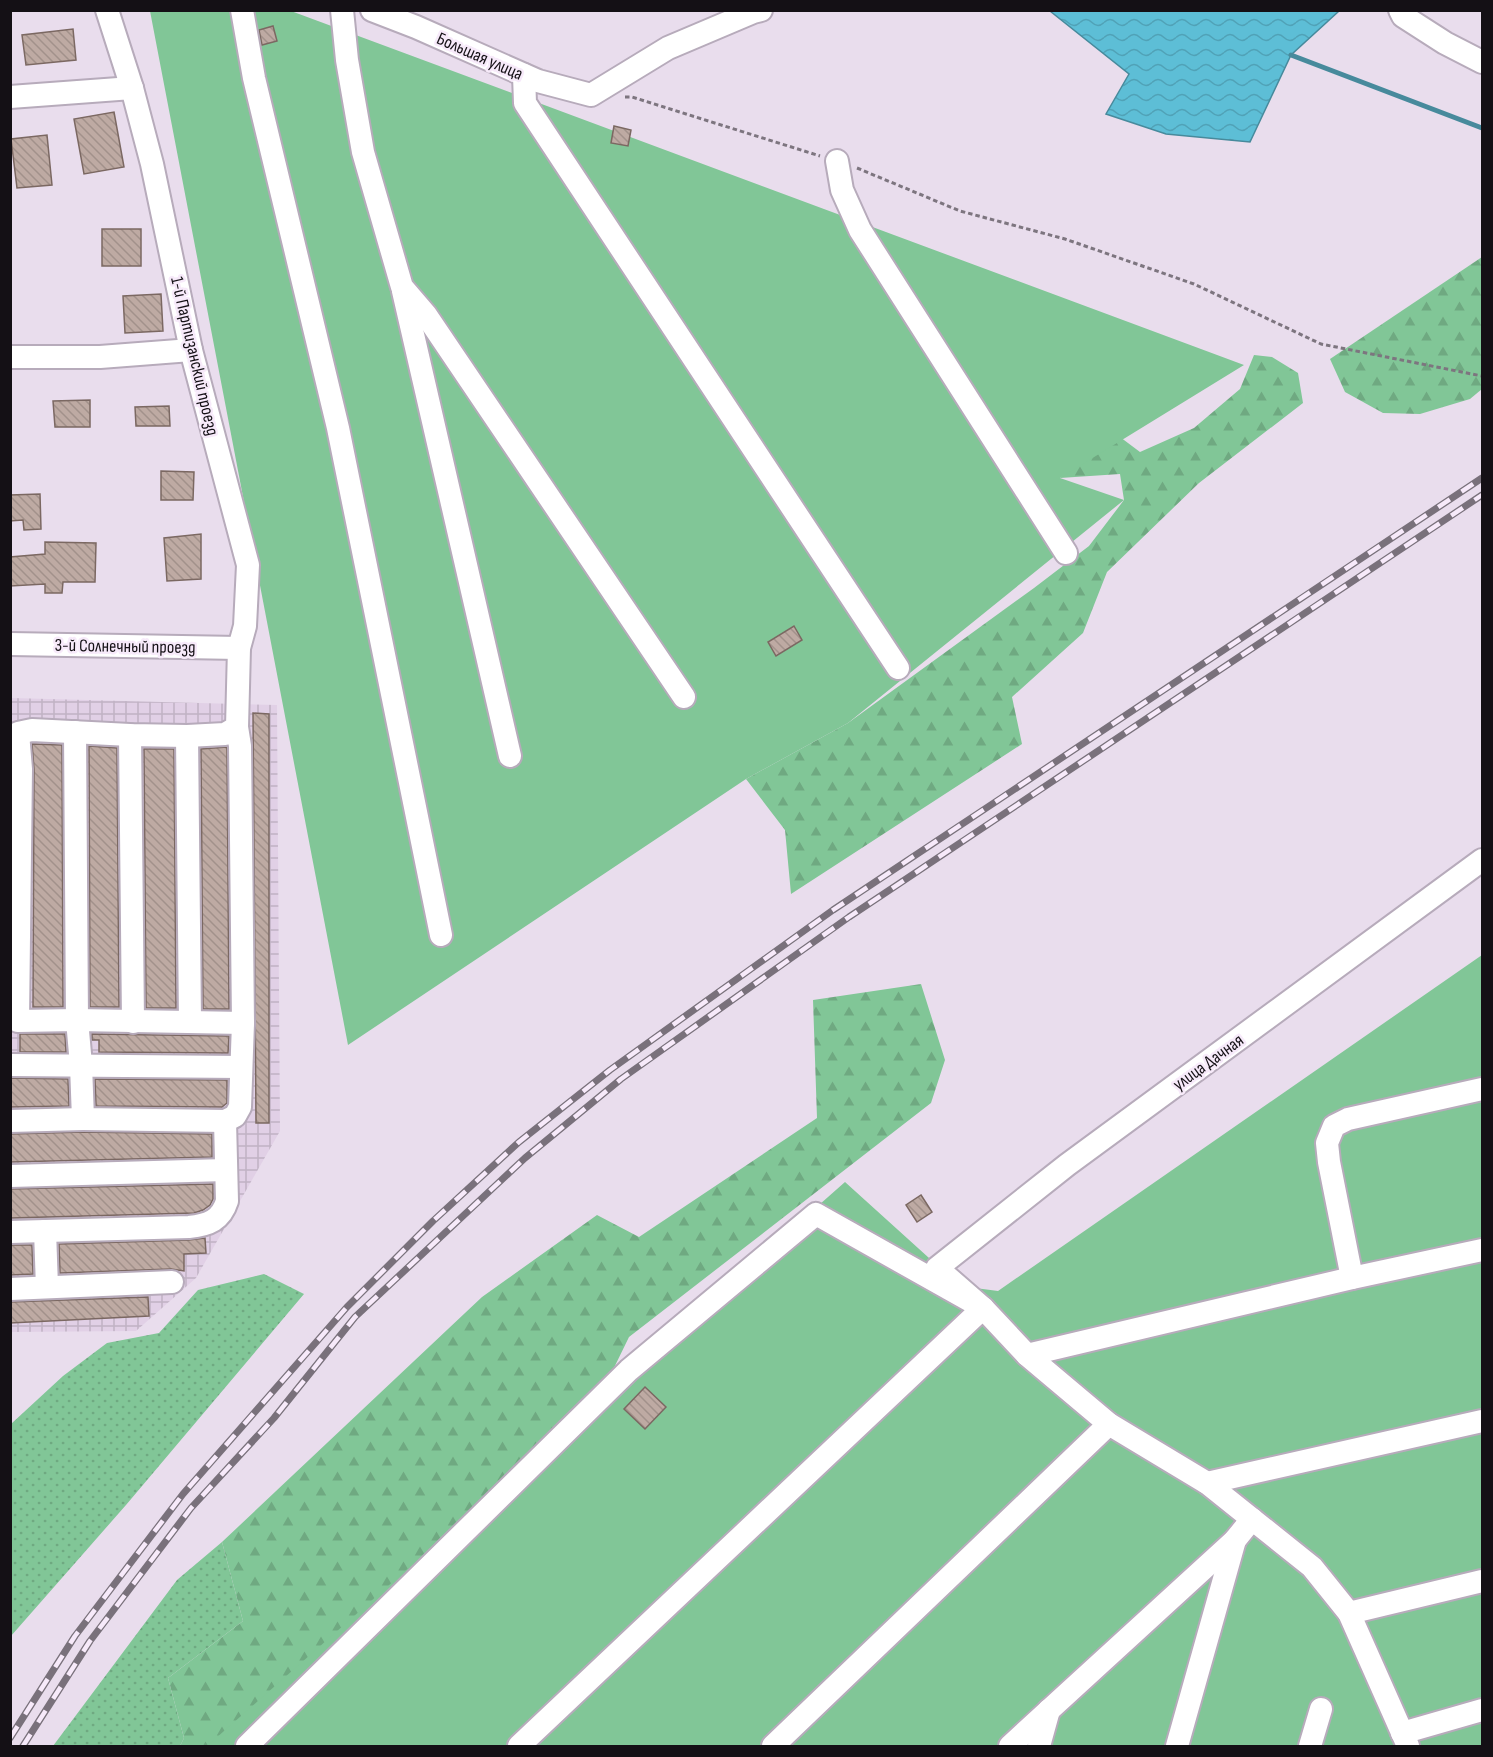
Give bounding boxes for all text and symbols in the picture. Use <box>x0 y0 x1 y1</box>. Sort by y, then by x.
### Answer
street label: Большая улица <box>434 28 526 85</box>
street label: 1-й Партизанский проезд <box>166 275 223 438</box>
street label: 3-й Солнечный проезд <box>54 635 196 658</box>
street label: улица Дачная <box>1169 1030 1248 1095</box>

